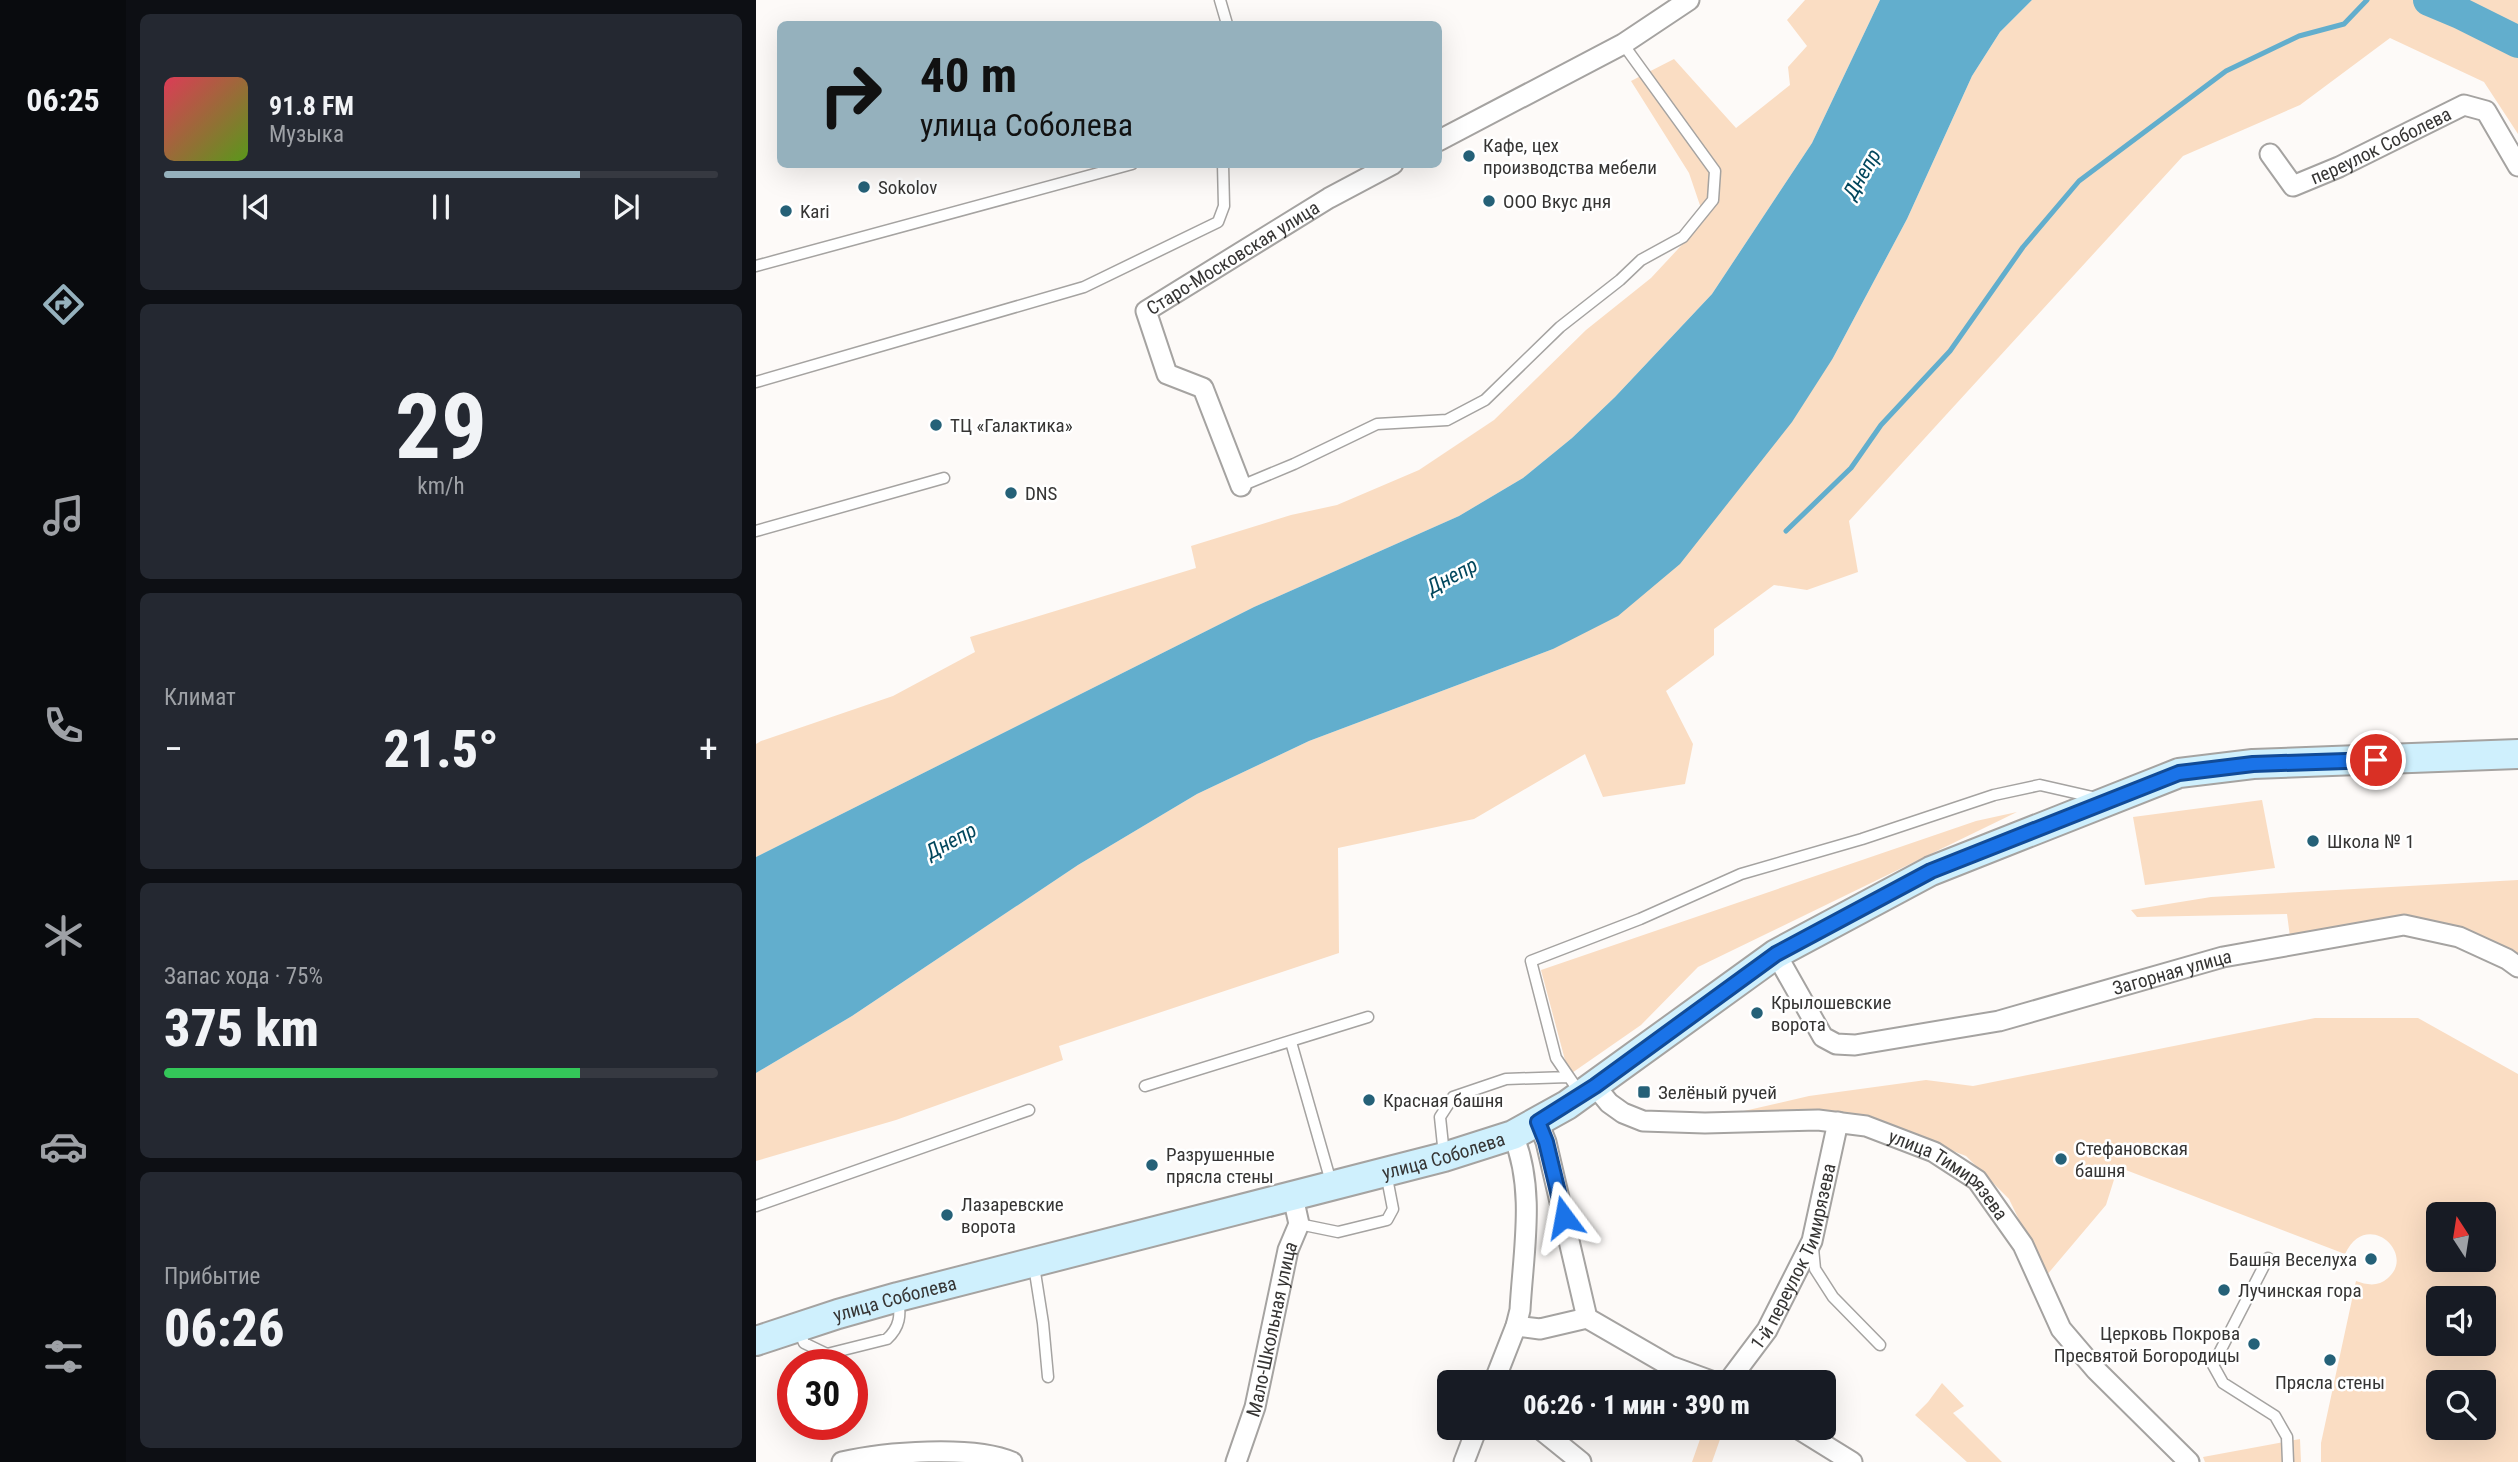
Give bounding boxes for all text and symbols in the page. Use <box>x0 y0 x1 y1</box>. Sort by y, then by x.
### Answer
text: 40 m <box>920 47 1017 104</box>
icon: right <box>805 49 896 140</box>
text: 06:25 <box>26 81 100 119</box>
text: 91.8 FM <box>269 91 354 121</box>
street label: переулок Соболева <box>2307 102 2455 189</box>
text: улица Соболева <box>920 106 1133 144</box>
text: Музыка <box>269 121 344 148</box>
place label: Кафе, цех производства мебели <box>1483 134 1657 179</box>
water label: Днепр <box>1837 145 1886 205</box>
marker: Кафе, цех производства мебели <box>1461 148 1477 164</box>
place label: Sokolov <box>878 176 937 199</box>
marker: Sokolov <box>856 179 872 195</box>
icon: previous <box>237 188 275 226</box>
icon: pause <box>422 188 460 226</box>
icon: next <box>607 188 645 226</box>
place label: ООО Вкус дня <box>1503 190 1611 213</box>
marker: ООО Вкус дня <box>1481 193 1497 209</box>
street label: Старо-Московская улица <box>1142 196 1324 320</box>
place label: Kari <box>800 200 830 223</box>
marker: Kari <box>778 203 794 219</box>
icon: directions <box>39 280 88 329</box>
text: 29 <box>395 374 487 480</box>
place label: ТЦ «Галактика» <box>950 414 1073 437</box>
marker: ТЦ «Галактика» <box>928 417 944 433</box>
text: km/h <box>417 473 465 500</box>
place label: DNS <box>1025 482 1058 505</box>
marker: DNS <box>1003 485 1019 501</box>
icon: music <box>39 491 88 540</box>
water label: Днепр <box>1421 553 1481 600</box>
text: Климат <box>164 684 236 711</box>
icon: phone <box>39 701 88 750</box>
text: 21.5° <box>383 719 499 780</box>
text: − <box>164 727 183 771</box>
text: + <box>699 727 718 771</box>
pin <box>2346 730 2406 790</box>
icon: arrive <box>2357 741 2395 779</box>
water label: Днепр <box>920 818 980 865</box>
place label: Школа № 1 <box>2327 830 2415 853</box>
marker: Школа № 1 <box>2305 833 2321 849</box>
icon: climate <box>39 911 88 960</box>
street label: Загорная улица <box>2110 945 2233 1000</box>
text: Запас хода · 75% <box>164 963 323 990</box>
place label: Крылошевские ворота <box>1771 991 1891 1036</box>
text: 375 km <box>164 998 319 1059</box>
marker: Крылошевские ворота <box>1749 1005 1765 1021</box>
place label: Зелёный ручей <box>1658 1081 1777 1104</box>
marker: Зелёный ручей <box>1636 1084 1652 1100</box>
place label: Красная башня <box>1383 1089 1504 1112</box>
marker: Красная башня <box>1361 1092 1377 1108</box>
icon: car <box>39 1122 88 1171</box>
street label: улица Тимирязева <box>1885 1125 2013 1225</box>
street label: улица Соболева <box>1380 1127 1508 1184</box>
place label: Стефановская башня <box>2075 1137 2188 1182</box>
place label: Разрушенные прясла стены <box>1166 1143 1275 1188</box>
marker: Стефановская башня <box>2053 1151 2069 1167</box>
marker: Разрушенные прясла стены <box>1144 1157 1160 1173</box>
street label: 1-й переулок Тимирязева <box>1746 1161 1841 1354</box>
position arrow <box>1527 1180 1601 1254</box>
place label: Лазаревские ворота <box>961 1193 1064 1238</box>
north arrow <box>2426 1202 2496 1272</box>
map controls <box>2426 1202 2496 1440</box>
marker: Лазаревские ворота <box>939 1207 955 1223</box>
street label: Мало-Школьная улица <box>1242 1238 1302 1420</box>
place label: Башня Веселуха <box>2229 1248 2357 1271</box>
marker: Башня Веселуха <box>2363 1251 2379 1267</box>
text: Прибытие <box>164 1263 260 1290</box>
street label: улица Соболева <box>830 1272 959 1327</box>
place label: Лучинская гора <box>2238 1279 2362 1302</box>
marker: Лучинская гора <box>2216 1282 2232 1298</box>
button: sound <box>2426 1286 2496 1356</box>
text: 06:26 <box>164 1298 284 1359</box>
place label: Церковь Покрова Пресвятой Богородицы <box>2054 1322 2240 1367</box>
icon: filters <box>39 1332 88 1381</box>
marker: Церковь Покрова Пресвятой Богородицы <box>2246 1336 2262 1352</box>
speed limit sign: 30 <box>777 1349 868 1440</box>
marker: Прясла стены <box>2322 1352 2338 1368</box>
button: search <box>2426 1370 2496 1440</box>
place label: Прясла стены <box>2275 1371 2385 1394</box>
text: 06:26 · 1 мин · 390 m <box>1523 1390 1750 1420</box>

